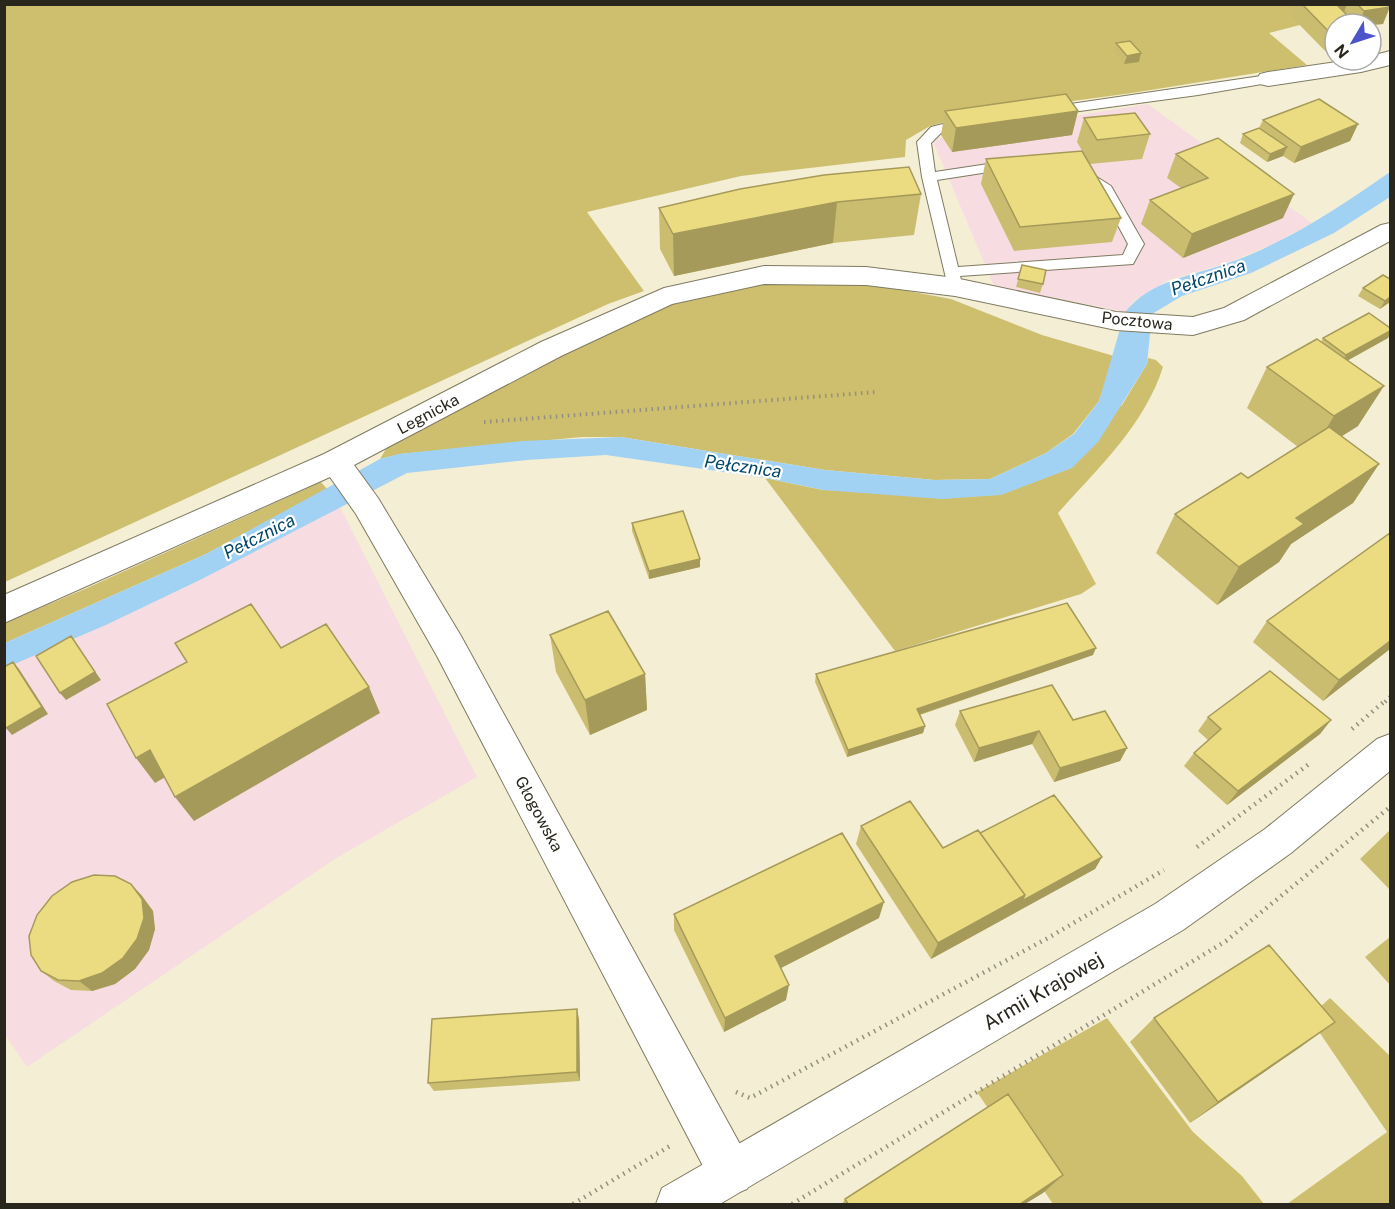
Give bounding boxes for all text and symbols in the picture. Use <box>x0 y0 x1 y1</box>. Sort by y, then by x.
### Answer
north arrow <box>1323 12 1383 72</box>
text: N <box>1330 40 1353 62</box>
water label: Pełcznica <box>1168 254 1248 300</box>
street label: Pocztowa <box>1100 308 1174 334</box>
street label: Legnicka <box>394 390 462 438</box>
water label: Pełcznica <box>703 450 783 482</box>
water label: Pełcznica <box>220 509 298 563</box>
street label: Głogowska <box>511 773 567 855</box>
street label: Armii Krajowej <box>979 947 1107 1035</box>

